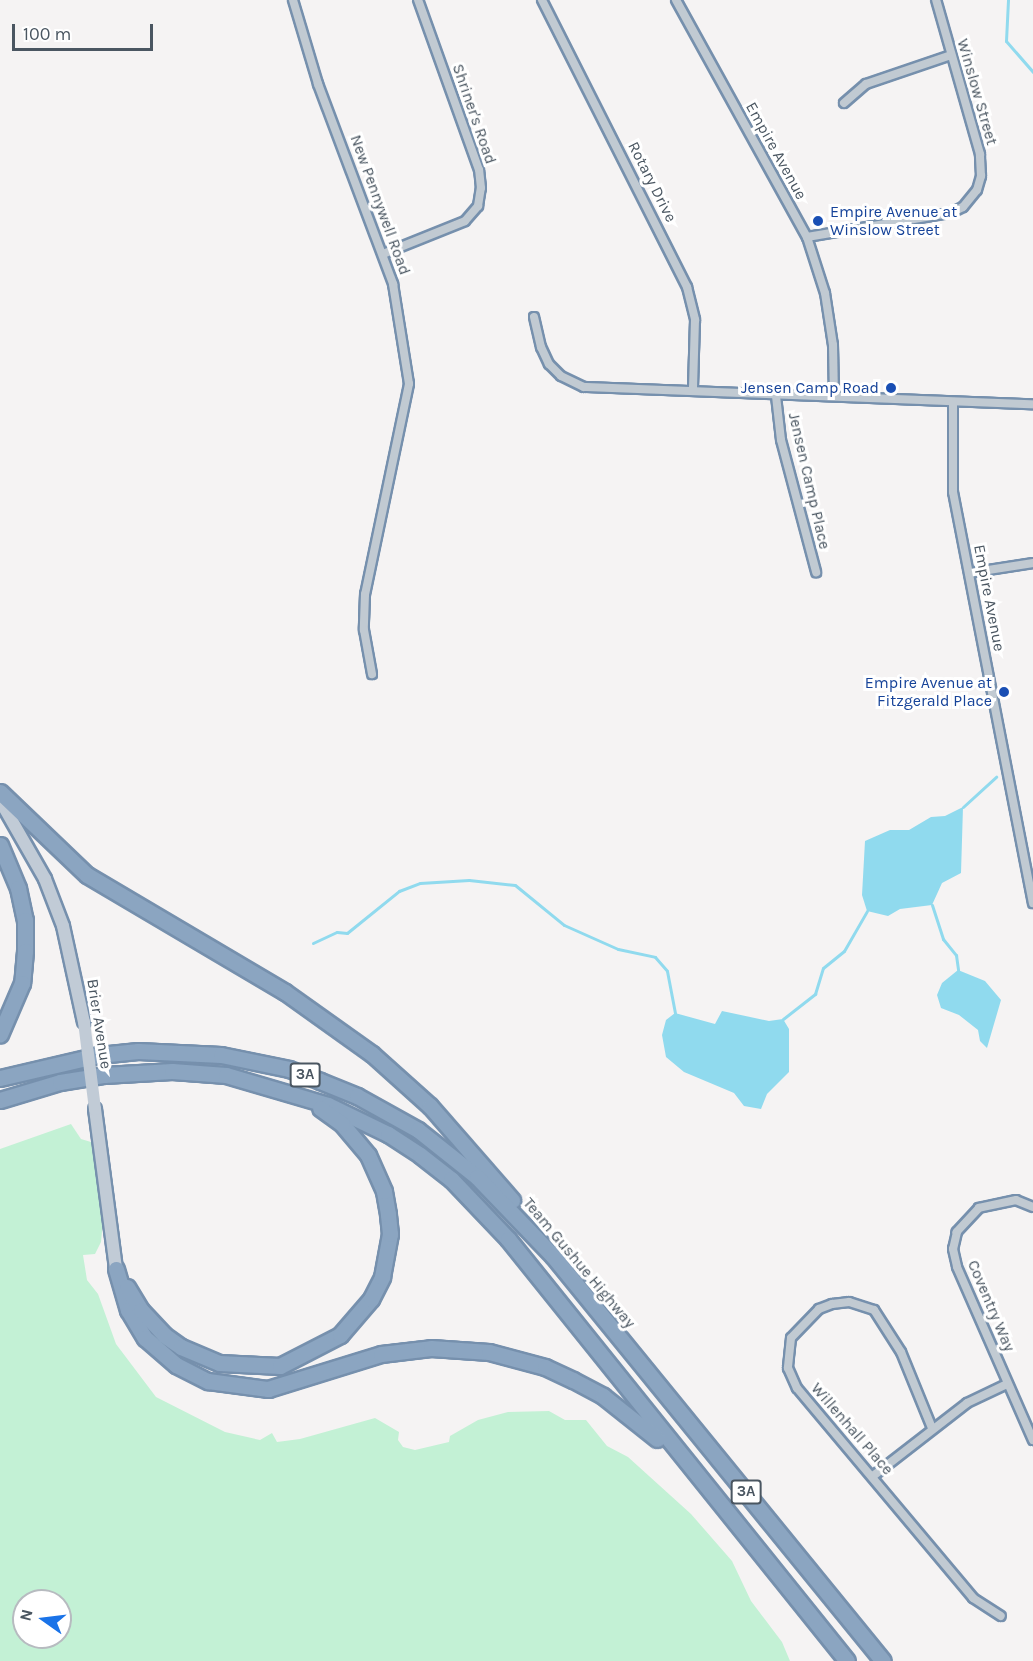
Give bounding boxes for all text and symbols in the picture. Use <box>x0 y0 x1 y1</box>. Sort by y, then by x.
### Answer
scale bar <box>15 12 156 50</box>
text: 100 m <box>23 23 71 45</box>
street label: Winslow Street <box>953 37 1001 147</box>
street label: Shriner's Road <box>448 61 500 167</box>
street label: Empire Avenue <box>741 99 811 203</box>
street label: New Pennywell Road <box>346 132 414 278</box>
street label: Rotary Drive <box>624 139 680 225</box>
place label: Empire Avenue at Winslow Street <box>830 202 957 240</box>
marker: Empire Avenue at Winslow Street <box>811 214 825 228</box>
place label: Jensen Camp Road <box>741 378 879 398</box>
marker: Jensen Camp Road <box>884 381 898 395</box>
street label: Jensen Camp Place <box>784 411 834 551</box>
street label: Empire Avenue <box>969 543 1009 653</box>
place label: Empire Avenue at Fitzgerald Place <box>865 673 992 711</box>
marker: Empire Avenue at Fitzgerald Place <box>997 685 1011 699</box>
street label: Brier Avenue <box>82 978 116 1070</box>
road number: 3A <box>288 1063 322 1087</box>
street label: Team Gushue Highway <box>519 1194 639 1332</box>
street label: Coventry Way <box>963 1257 1019 1355</box>
street label: Willenhall Place <box>807 1379 897 1479</box>
road number: 3A <box>730 1480 762 1504</box>
north arrow <box>12 1589 72 1649</box>
text: N <box>15 1607 37 1623</box>

